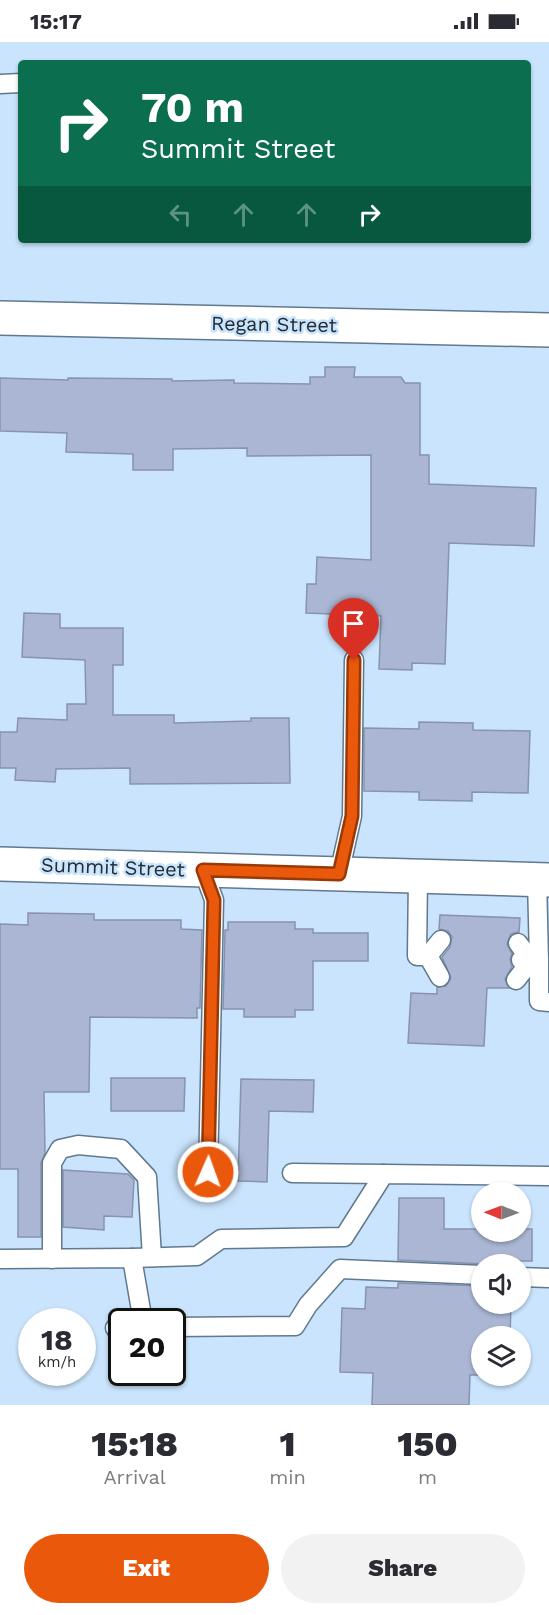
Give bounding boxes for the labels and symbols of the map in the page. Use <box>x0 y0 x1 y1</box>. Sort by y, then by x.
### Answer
street label: Regan Street <box>211 311 338 337</box>
pin <box>328 598 379 660</box>
street label: Summit Street <box>41 852 186 882</box>
position arrow <box>176 1140 240 1204</box>
north arrow <box>471 1182 531 1242</box>
speed limit sign: 20 <box>108 1308 186 1386</box>

